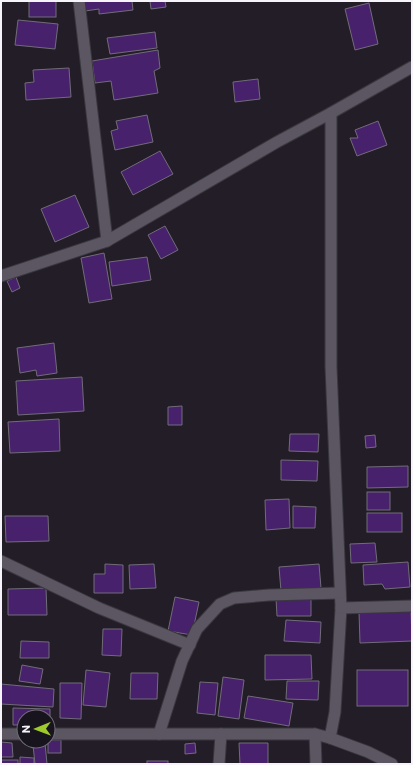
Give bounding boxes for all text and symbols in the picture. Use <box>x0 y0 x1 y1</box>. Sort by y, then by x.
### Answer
north arrow <box>16 709 56 749</box>
text: N <box>19 725 32 733</box>

